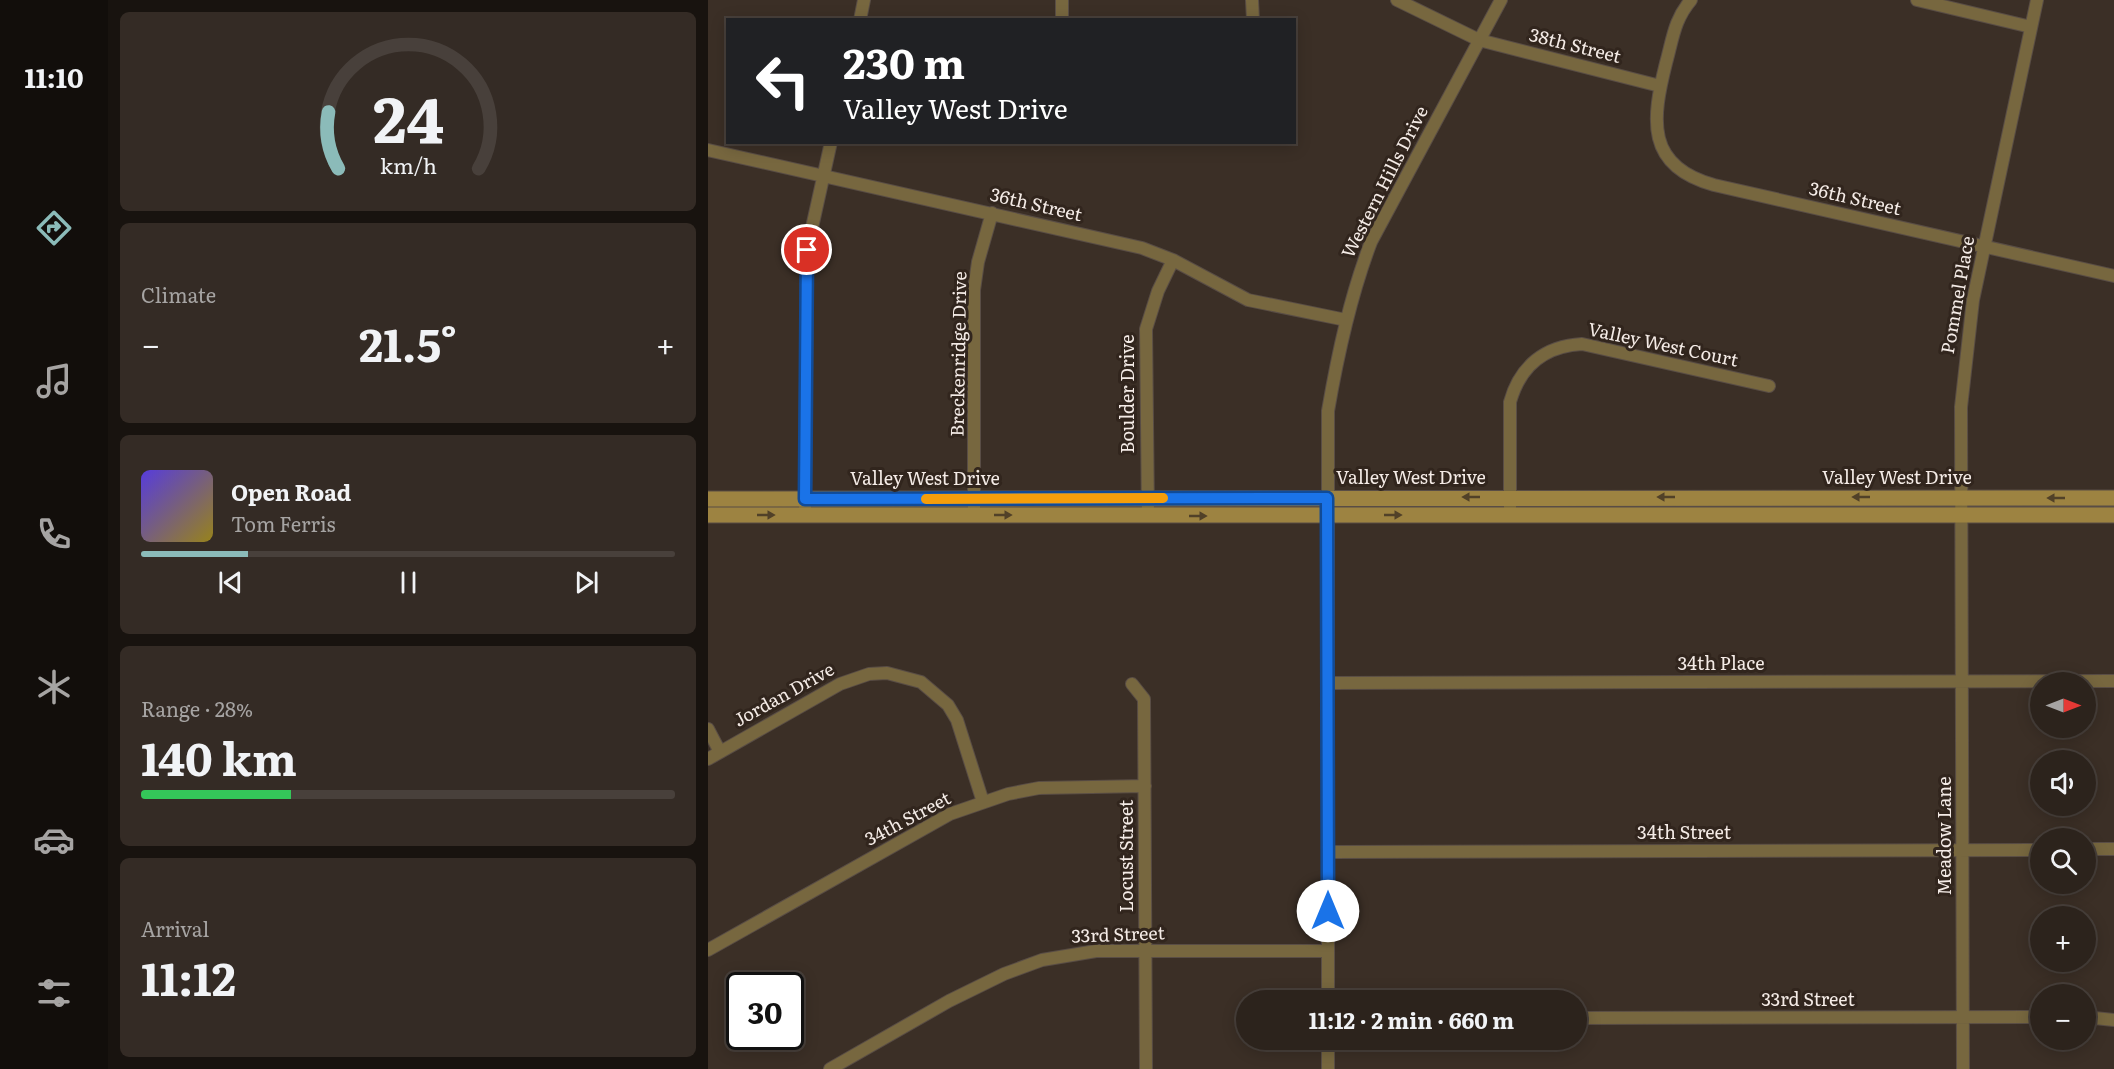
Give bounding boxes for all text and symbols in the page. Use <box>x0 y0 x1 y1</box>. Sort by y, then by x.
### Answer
street label: 38th Street <box>1527 20 1625 69</box>
text: 230 m <box>843 30 965 92</box>
icon: left <box>744 42 822 120</box>
text: 11:10 <box>24 56 84 96</box>
text: 24 <box>372 70 444 162</box>
text: Valley West Drive <box>843 87 1068 127</box>
street label: Western Hills Drive <box>1334 101 1434 262</box>
text: km/h <box>379 149 437 181</box>
street label: 36th Street <box>1807 174 1905 221</box>
street label: 36th Street <box>988 180 1086 227</box>
icon: directions <box>33 207 75 249</box>
pin <box>781 224 832 275</box>
icon: arrive <box>790 233 823 266</box>
street label: Pommel Place <box>1933 234 1980 356</box>
street label: Breckenridge Drive <box>943 271 972 437</box>
text: Climate <box>141 279 216 309</box>
text: 21.5° <box>359 309 457 376</box>
street label: Valley West Court <box>1586 314 1742 373</box>
text: − <box>141 318 160 367</box>
text: + <box>656 318 675 367</box>
street label: Boulder Drive <box>1113 335 1140 454</box>
icon: music <box>33 360 75 402</box>
street label: Valley West Drive <box>1336 463 1486 490</box>
street label: Valley West Drive <box>1822 463 1972 490</box>
street label: Valley West Drive <box>850 464 1000 491</box>
text: Open Road <box>231 475 351 508</box>
one-way arrow <box>1461 492 1480 502</box>
one-way arrow <box>1656 492 1675 502</box>
one-way arrow <box>1851 492 1870 502</box>
one-way arrow <box>2046 493 2065 503</box>
text: Tom Ferris <box>231 508 336 538</box>
one-way arrow <box>757 510 776 520</box>
one-way arrow <box>994 510 1013 520</box>
one-way arrow <box>1384 510 1403 520</box>
one-way arrow <box>1189 511 1208 521</box>
icon: phone <box>33 513 75 555</box>
icon: previous <box>214 566 247 599</box>
icon: pause <box>392 566 425 599</box>
icon: next <box>570 566 603 599</box>
street label: 34th Place <box>1677 649 1765 676</box>
street label: Jordan Drive <box>728 655 839 732</box>
icon: climate <box>33 666 75 708</box>
north arrow <box>2030 672 2096 738</box>
map controls <box>2030 672 2096 1050</box>
text: Range · 28% <box>141 693 253 723</box>
text: 140 km <box>141 723 297 790</box>
button: sound <box>2030 750 2096 816</box>
street label: Meadow Lane <box>1930 776 1957 896</box>
street label: 34th Street <box>860 783 956 852</box>
street label: Locust Street <box>1112 799 1139 912</box>
street label: 34th Street <box>1637 818 1732 845</box>
icon: car <box>33 819 75 861</box>
button: search <box>2030 828 2096 894</box>
position arrow <box>1296 879 1360 943</box>
button: + <box>2030 906 2096 972</box>
text: Arrival <box>141 913 209 943</box>
street label: 33rd Street <box>1071 918 1166 949</box>
text: 11:12 <box>141 943 236 1010</box>
icon: filters <box>33 972 75 1014</box>
speed limit sign: 30 <box>726 972 804 1050</box>
button: − <box>2030 984 2096 1050</box>
street label: 33rd Street <box>1761 985 1855 1012</box>
text: 11:12 · 2 min · 660 m <box>1309 1003 1514 1036</box>

